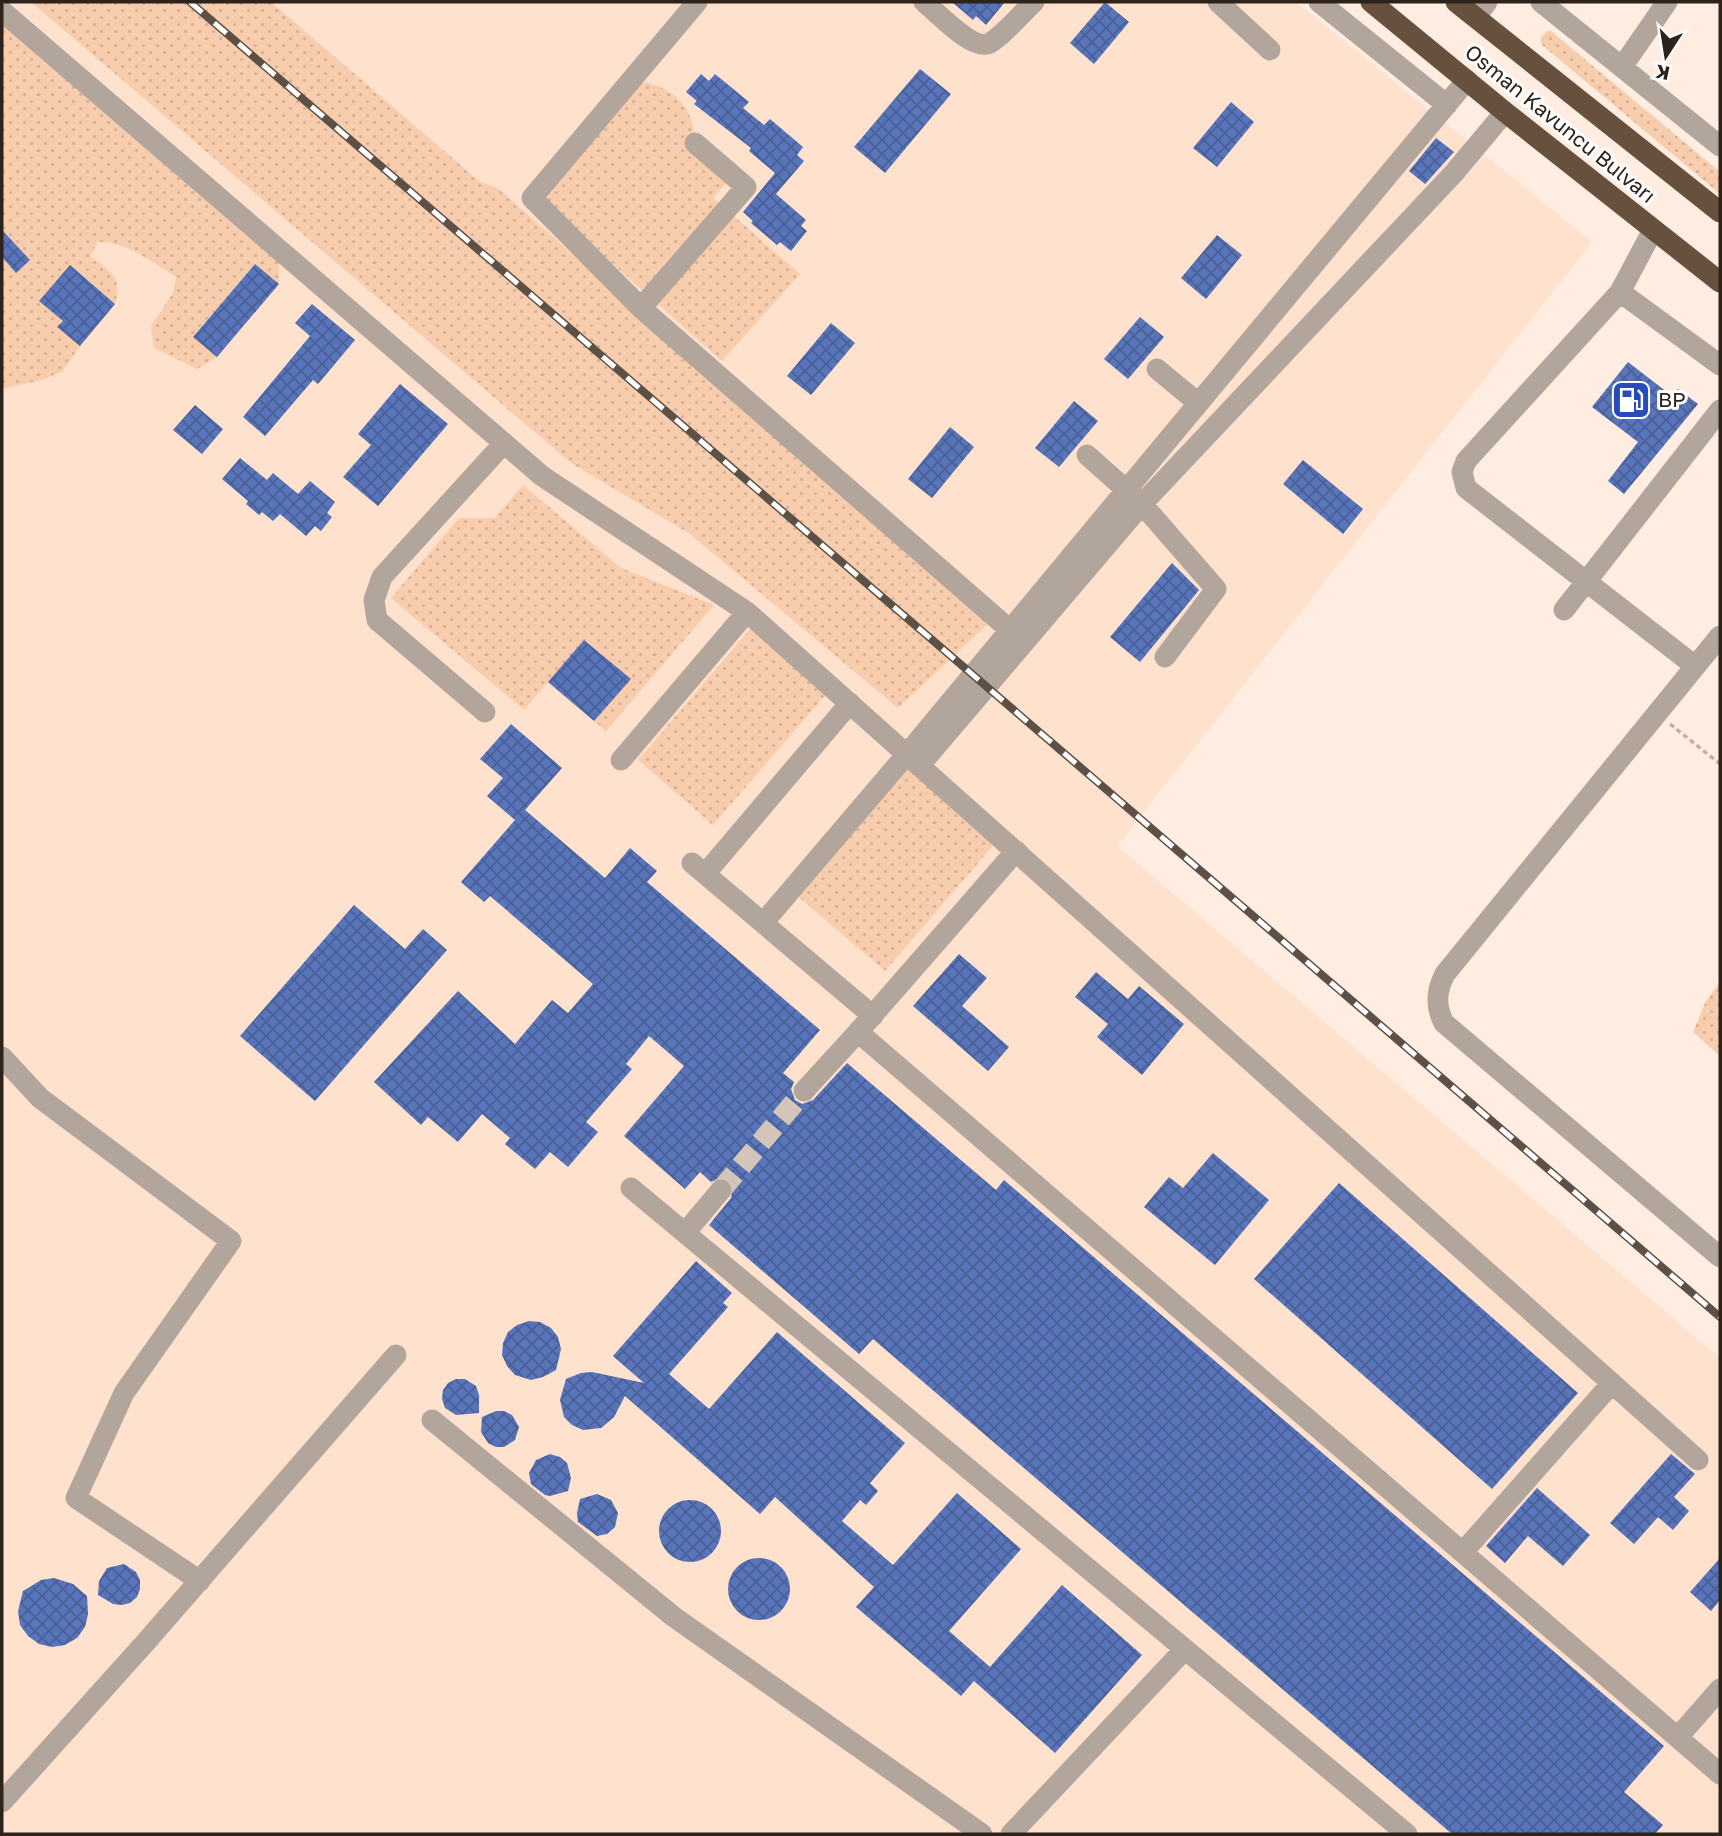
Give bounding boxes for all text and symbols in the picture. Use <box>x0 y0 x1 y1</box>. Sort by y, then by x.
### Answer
north arrow <box>1631 21 1701 91</box>
street label: Osman Kavuncu Bulvarı <box>1460 38 1661 208</box>
text: K <box>1653 60 1671 86</box>
fuel station icon: BP <box>1610 379 1652 421</box>
place label: BP <box>1658 386 1686 412</box>

